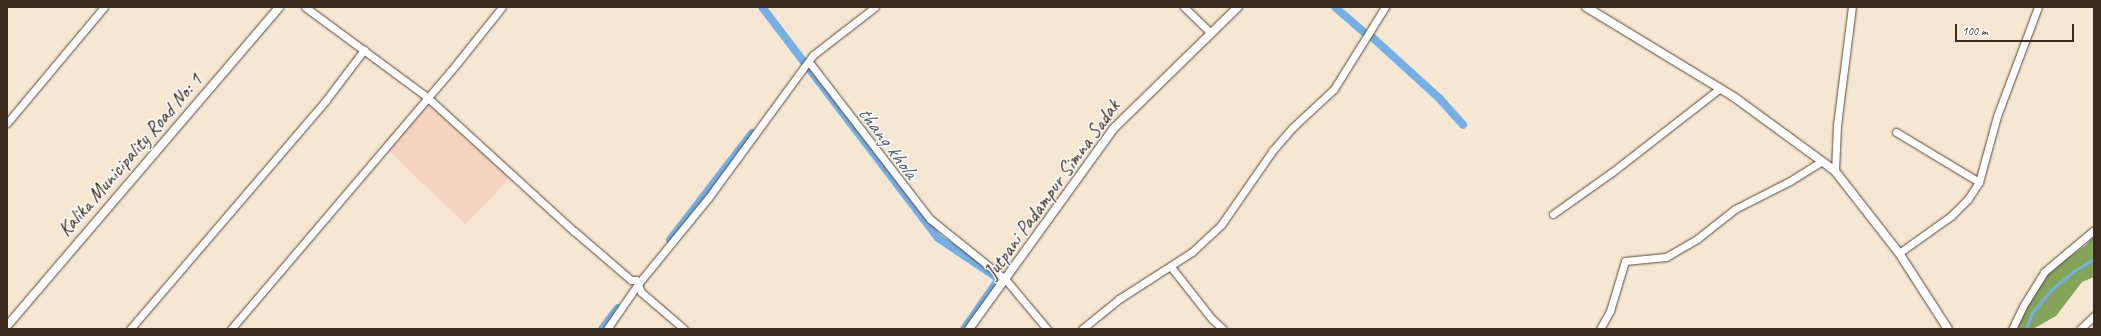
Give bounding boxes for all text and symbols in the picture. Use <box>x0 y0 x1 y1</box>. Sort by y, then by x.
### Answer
scale bar <box>1957 16 2076 42</box>
text: 100 m <box>1962 23 1988 39</box>
street label: Kalika Municipality Road No: 1 <box>53 69 207 241</box>
street label: Jutpani Padampur Simna Sadak <box>980 96 1124 282</box>
water label: thang khola <box>853 101 923 183</box>

